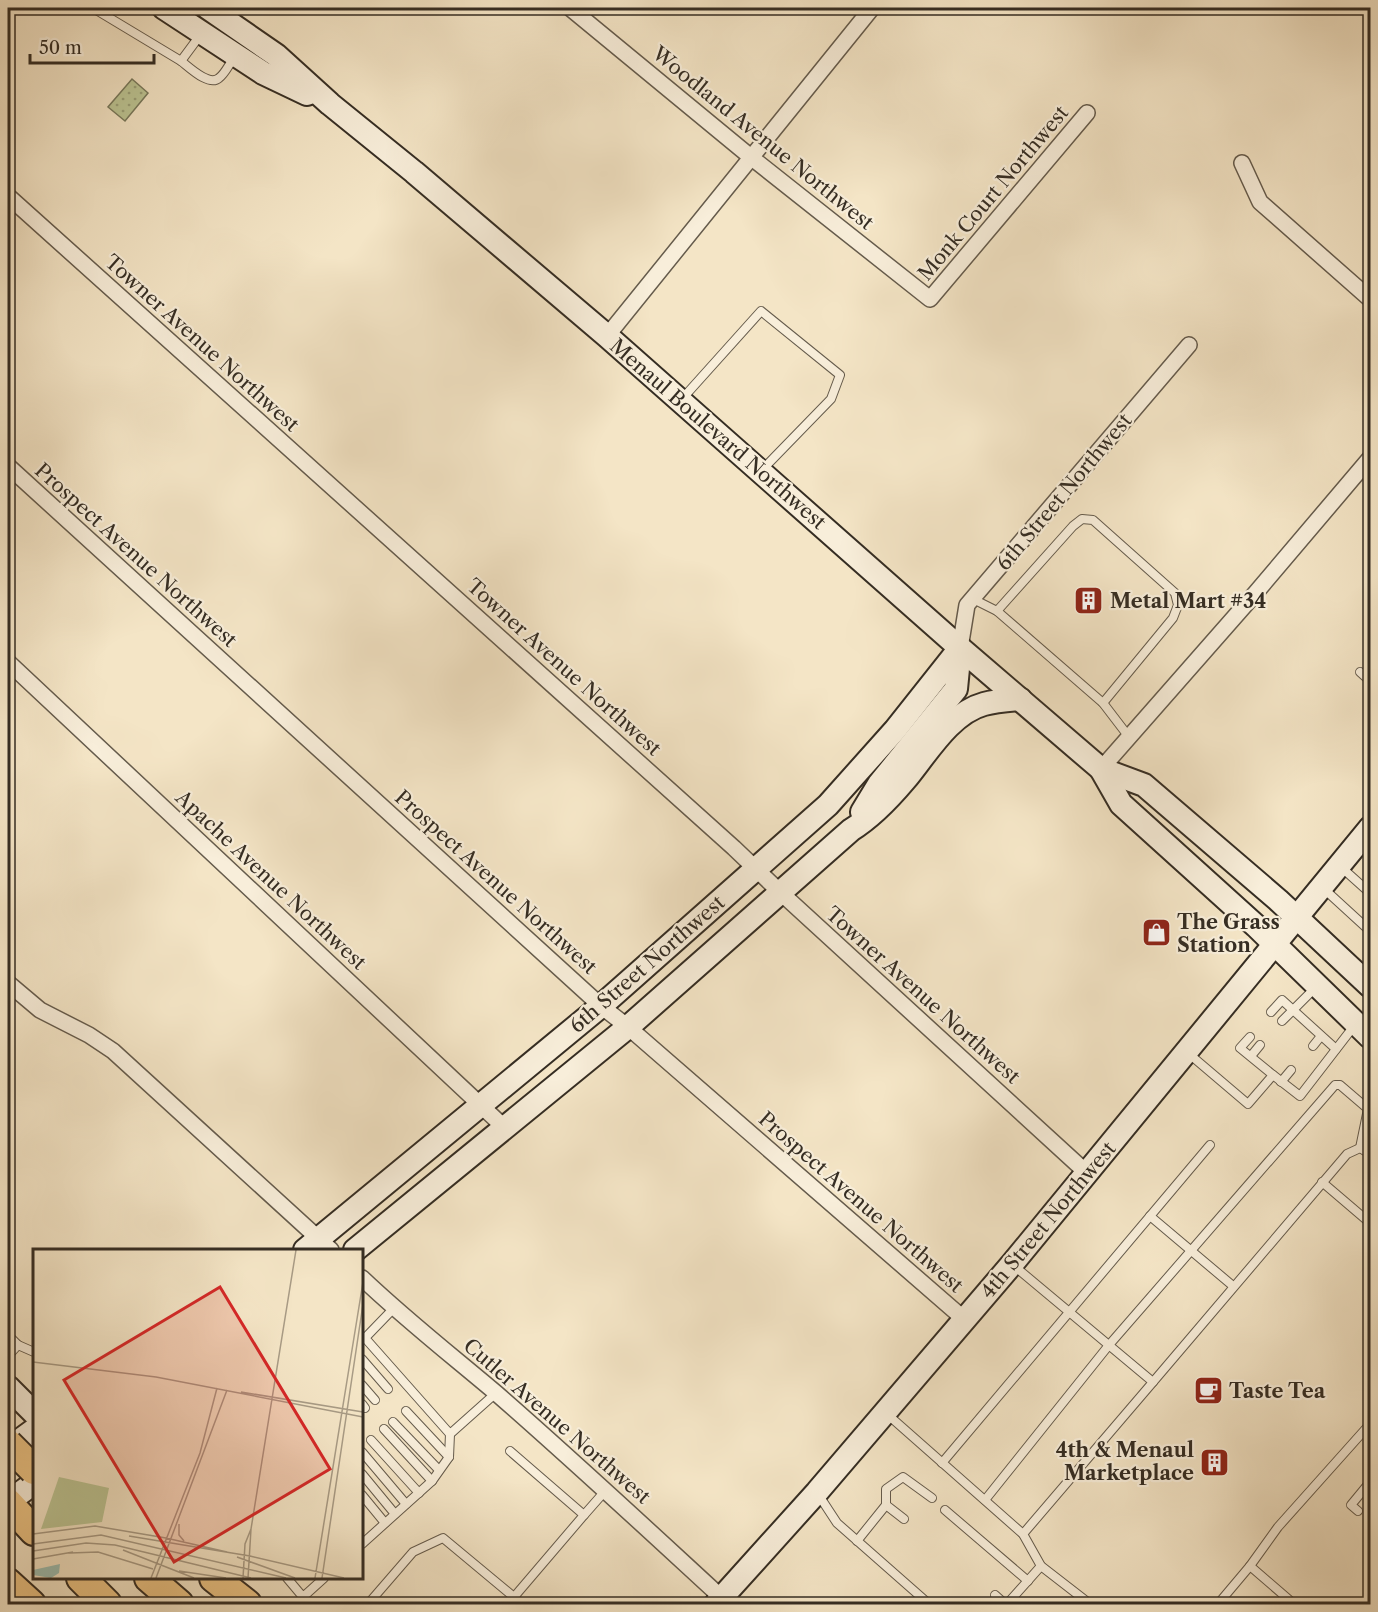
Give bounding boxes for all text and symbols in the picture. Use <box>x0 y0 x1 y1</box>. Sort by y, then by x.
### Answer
scale bar <box>30 27 154 65</box>
text: 50 m <box>39 37 82 59</box>
street label: Woodland Avenue Northwest <box>647 41 878 235</box>
street label: Monk Court Northwest <box>913 101 1073 285</box>
street label: Towner Avenue Northwest <box>100 250 304 436</box>
street label: Menaul Boulevard Northwest <box>605 334 831 534</box>
street label: 6th Street Northwest <box>991 409 1137 575</box>
street label: Prospect Avenue Northwest <box>30 458 242 652</box>
street label: Towner Avenue Northwest <box>462 574 666 760</box>
building icon: Metal Mart #34 <box>1073 585 1105 617</box>
place label: Metal Mart #34 <box>1110 589 1266 613</box>
street label: Apache Avenue Northwest <box>170 785 371 975</box>
street label: Prospect Avenue Northwest <box>390 785 602 979</box>
street label: 6th Street Northwest <box>565 890 729 1038</box>
street label: Towner Avenue Northwest <box>821 902 1025 1088</box>
place label: The Grass Station <box>1177 910 1280 957</box>
shop icon: The Grass Station <box>1140 917 1172 949</box>
street label: Prospect Avenue Northwest <box>754 1107 968 1297</box>
street label: 4th Street Northwest <box>975 1137 1121 1303</box>
inset map <box>33 1249 363 1579</box>
street label: Cutler Avenue Northwest <box>459 1333 655 1509</box>
cafe icon: Taste Tea <box>1192 1375 1224 1407</box>
place label: Taste Tea <box>1229 1379 1326 1403</box>
place label: 4th & Menaul Marketplace <box>1056 1438 1194 1485</box>
building icon: 4th & Menaul Marketplace <box>1199 1446 1231 1478</box>

